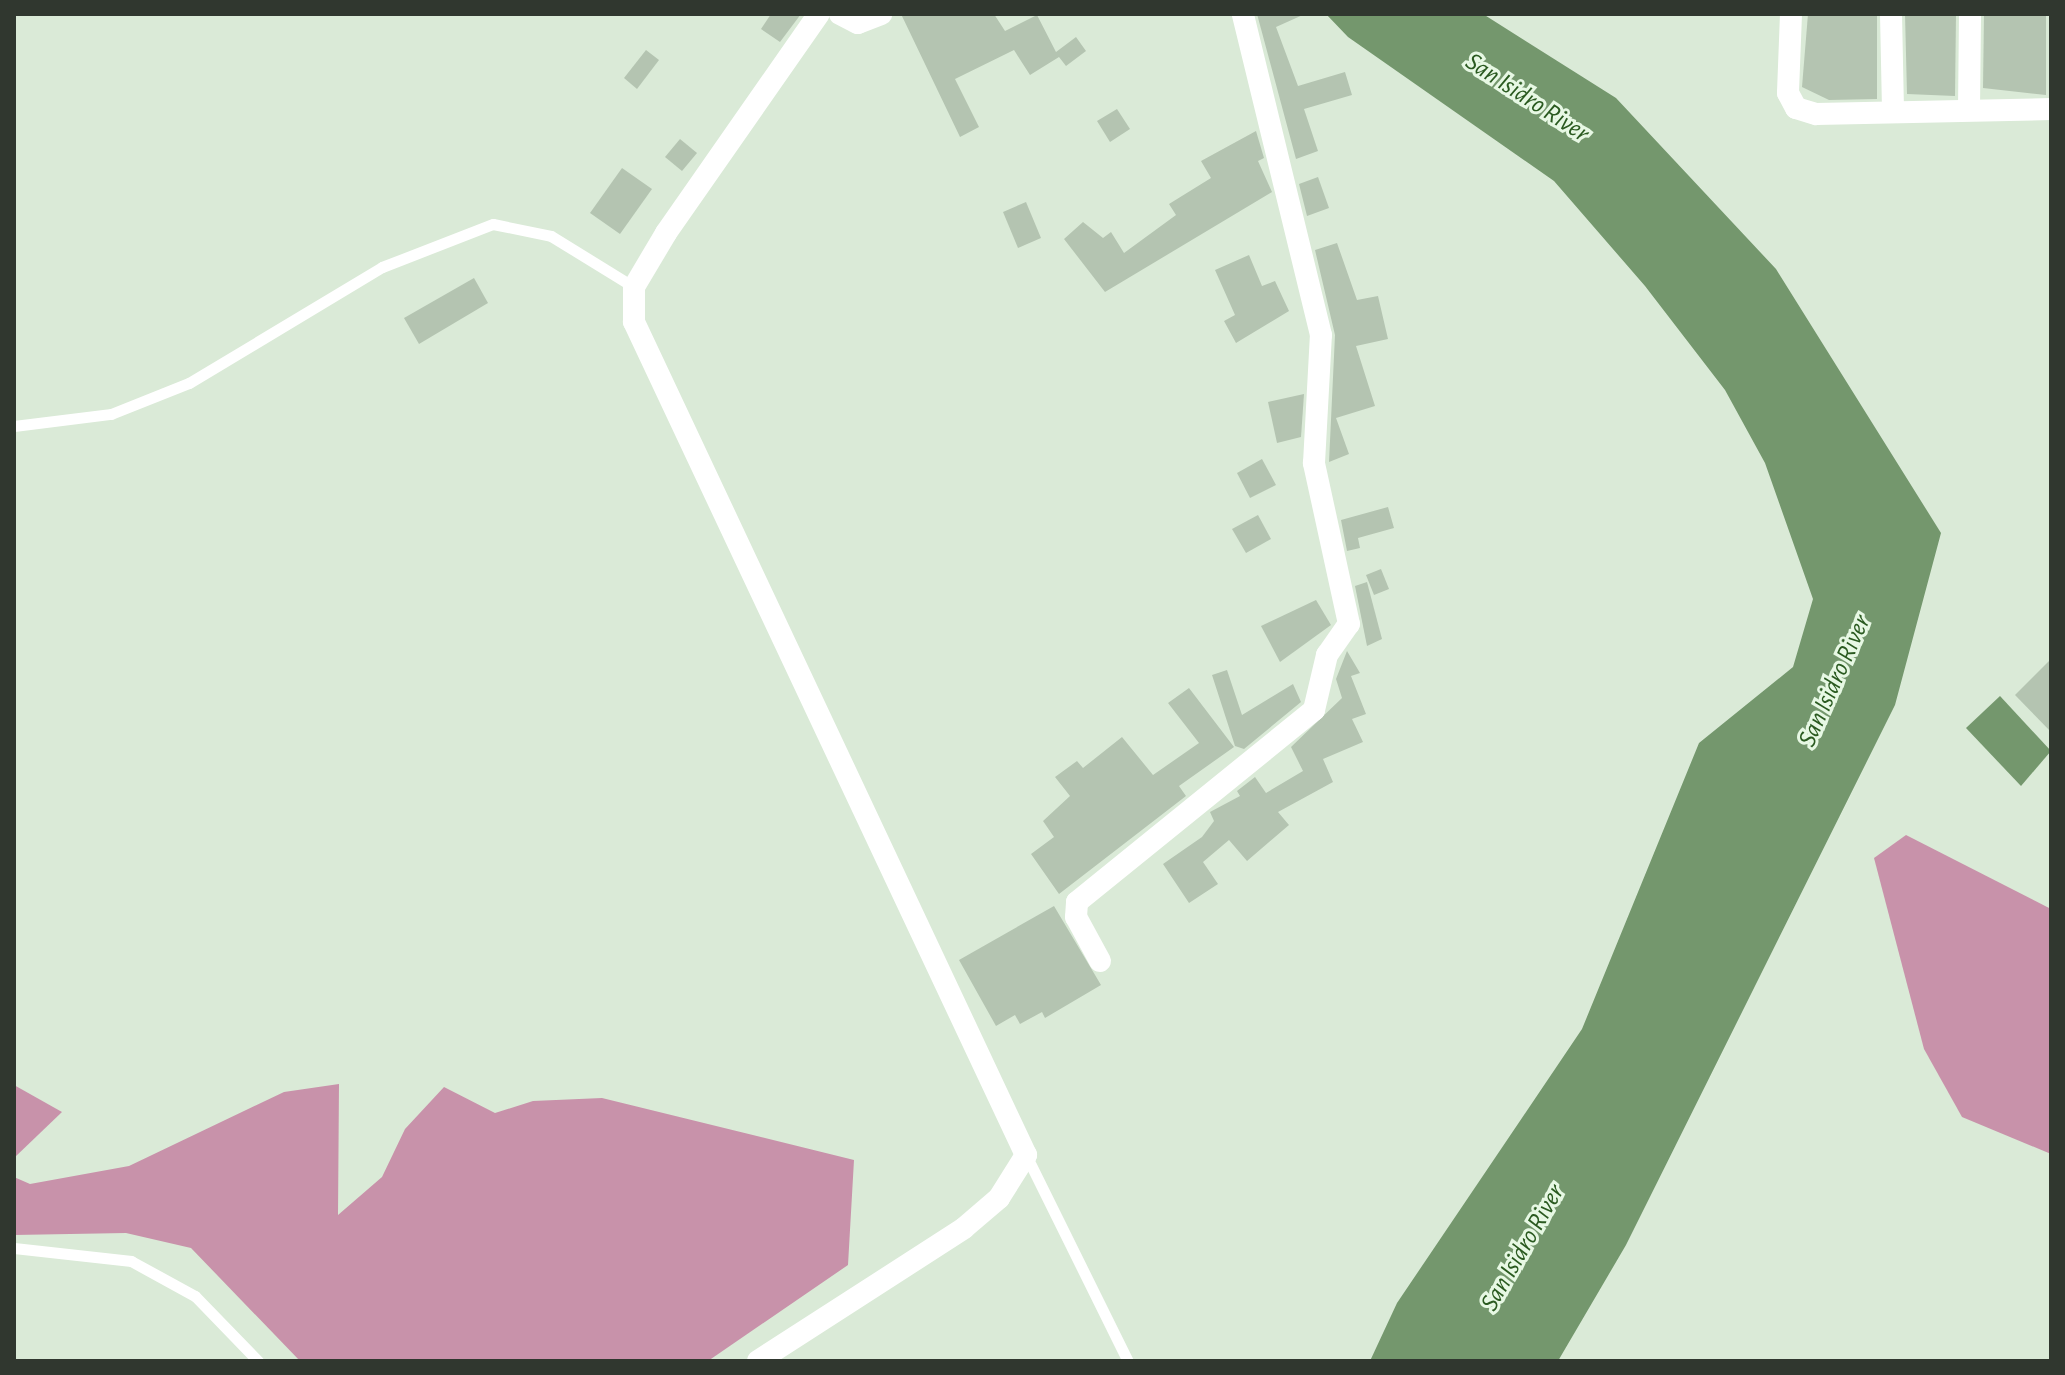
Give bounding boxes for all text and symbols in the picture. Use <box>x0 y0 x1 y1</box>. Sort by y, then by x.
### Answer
water label: San Isidro River <box>1459 47 1595 149</box>
water label: San Isidro River <box>1792 610 1878 752</box>
water label: San Isidro River <box>1474 1179 1572 1317</box>

